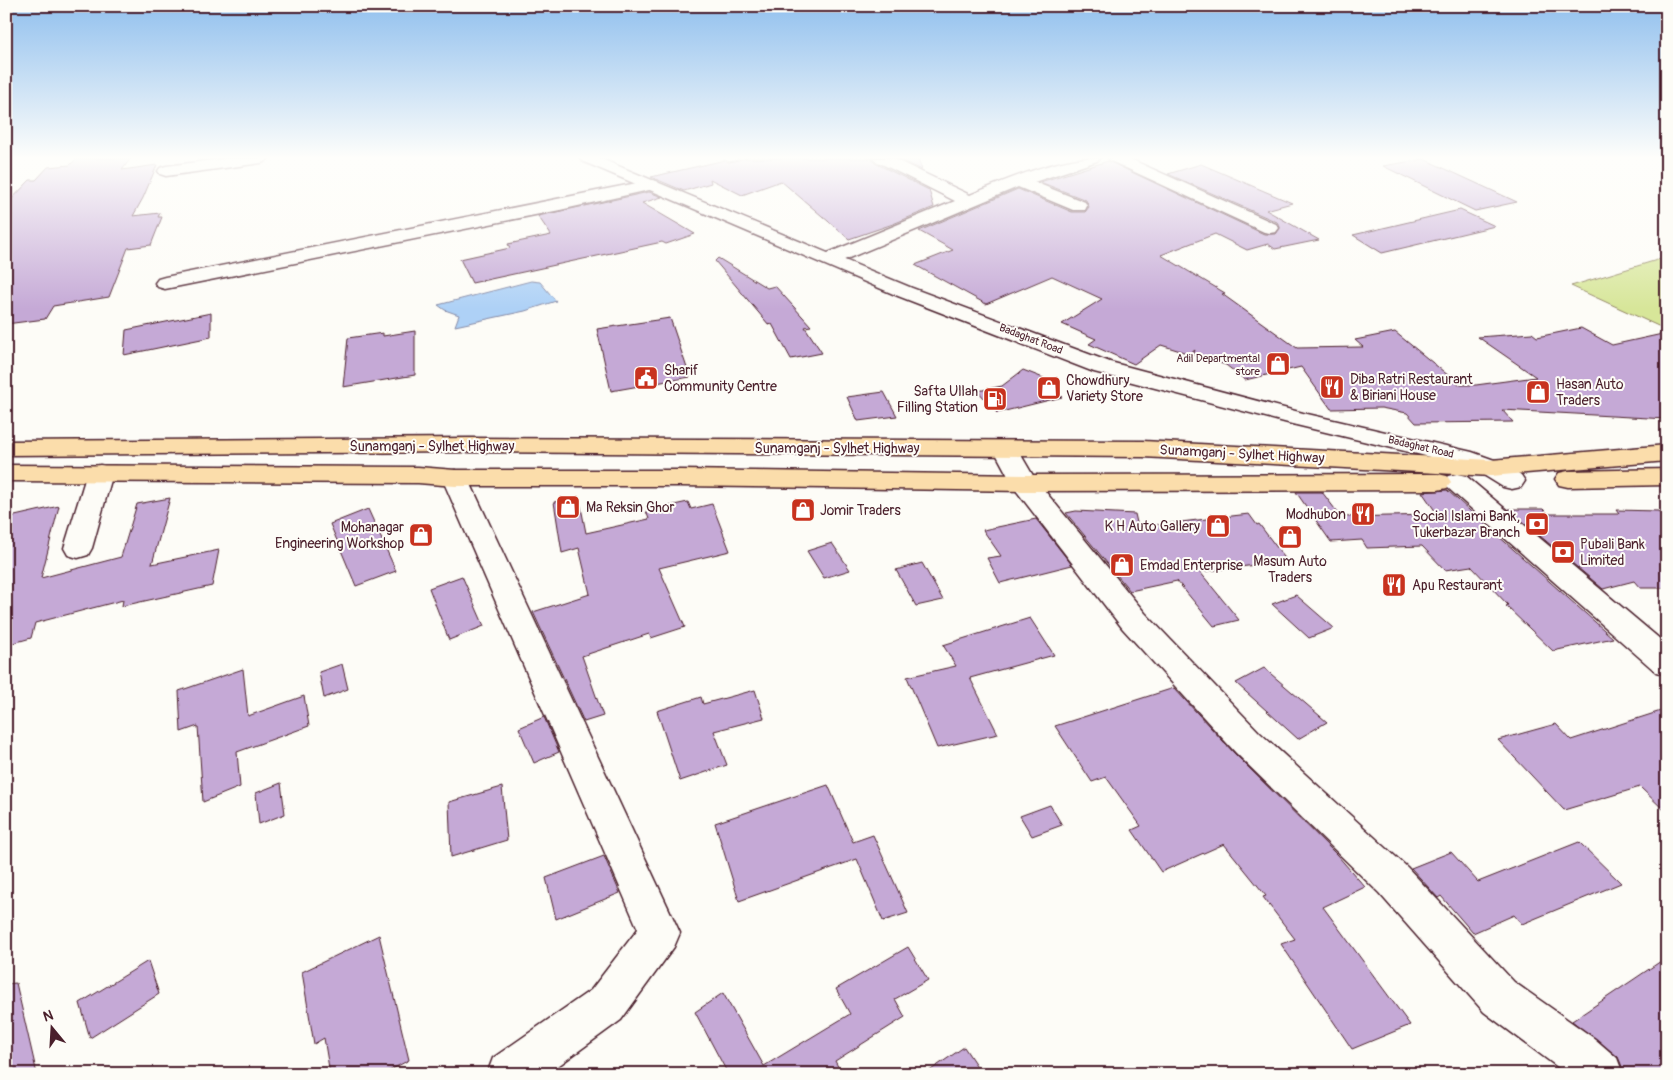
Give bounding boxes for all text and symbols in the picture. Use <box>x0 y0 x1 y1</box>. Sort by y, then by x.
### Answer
street label: Badaghat Road <box>997 321 1065 357</box>
shop icon: Adil Departmental store <box>1265 351 1291 377</box>
place label: Adil Departmental store <box>1176 352 1261 378</box>
place label: Sharif Community Centre <box>664 362 777 395</box>
public building icon: Sharif Community Centre <box>633 365 659 391</box>
place label: Diba Ratri Restaurant & Biriani House <box>1350 371 1473 404</box>
place label: Chowdhury Variety Store <box>1066 372 1143 405</box>
restaurant icon: Diba Ratri Restaurant & Biriani House <box>1319 374 1345 400</box>
shop icon: Chowdhury Variety Store <box>1036 375 1062 401</box>
place label: Hasan Auto Traders <box>1556 376 1624 409</box>
shop icon: Hasan Auto Traders <box>1525 379 1551 405</box>
place label: Safta Ullah Filling Station <box>897 383 978 416</box>
fuel station icon: Safta Ullah Filling Station <box>982 386 1008 412</box>
street label: Badaghat Road <box>1387 433 1455 461</box>
street label: Sunamganj - Sylhet Highway <box>349 438 515 455</box>
street label: Sunamganj - Sylhet Highway <box>754 440 920 457</box>
street label: Sunamganj - Sylhet Highway <box>1159 441 1325 467</box>
shop icon: Ma Reksin Ghor <box>555 494 581 520</box>
shop icon: Jomir Traders <box>790 497 816 523</box>
place label: Ma Reksin Ghor <box>586 499 674 516</box>
restaurant icon: Modhubon <box>1350 501 1376 527</box>
place label: Jomir Traders <box>820 502 902 519</box>
place label: Modhubon <box>1286 506 1346 523</box>
place label: Social Islami Bank, Tukerbazar Branch <box>1412 508 1520 541</box>
bank icon: Social Islami Bank, Tukerbazar Branch <box>1524 511 1550 537</box>
shop icon: K H Auto Gallery <box>1205 513 1231 539</box>
place label: K H Auto Gallery <box>1105 518 1200 535</box>
place label: Mohanagar Engineering Workshop <box>275 519 404 552</box>
shop icon: Mohanagar Engineering Workshop <box>408 522 434 548</box>
shop icon: Masum Auto Traders <box>1277 524 1303 550</box>
place label: Pubali Bank Limited <box>1580 536 1645 569</box>
bank icon: Pubali Bank Limited <box>1550 539 1576 565</box>
shop icon: Emdad Enterprise <box>1109 552 1135 578</box>
place label: Masum Auto Traders <box>1253 553 1327 586</box>
place label: Emdad Enterprise <box>1140 557 1243 574</box>
restaurant icon: Apu Restaurant <box>1381 572 1407 598</box>
place label: Apu Restaurant <box>1412 577 1503 594</box>
north arrow <box>28 1002 78 1052</box>
text: N <box>41 1007 55 1026</box>

